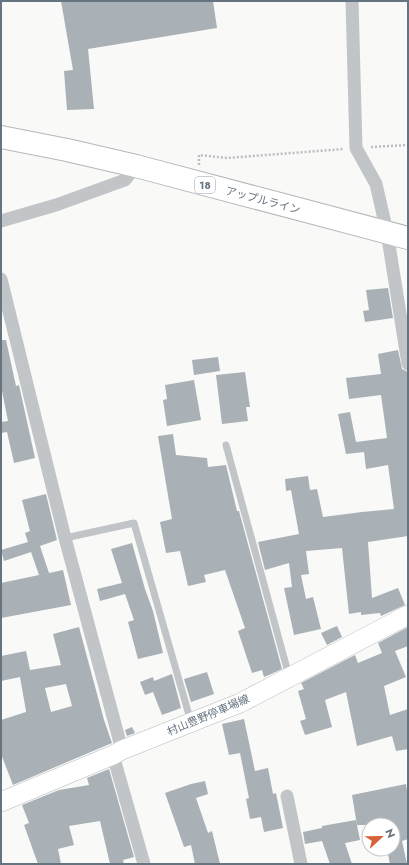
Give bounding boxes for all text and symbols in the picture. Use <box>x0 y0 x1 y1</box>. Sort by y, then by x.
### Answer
road number: 18 <box>195 177 215 193</box>
street label: アップルライン <box>224 182 302 218</box>
street label: 村山豊野停車場線 <box>164 690 252 740</box>
north arrow <box>361 817 401 857</box>
text: N <box>381 826 399 840</box>

